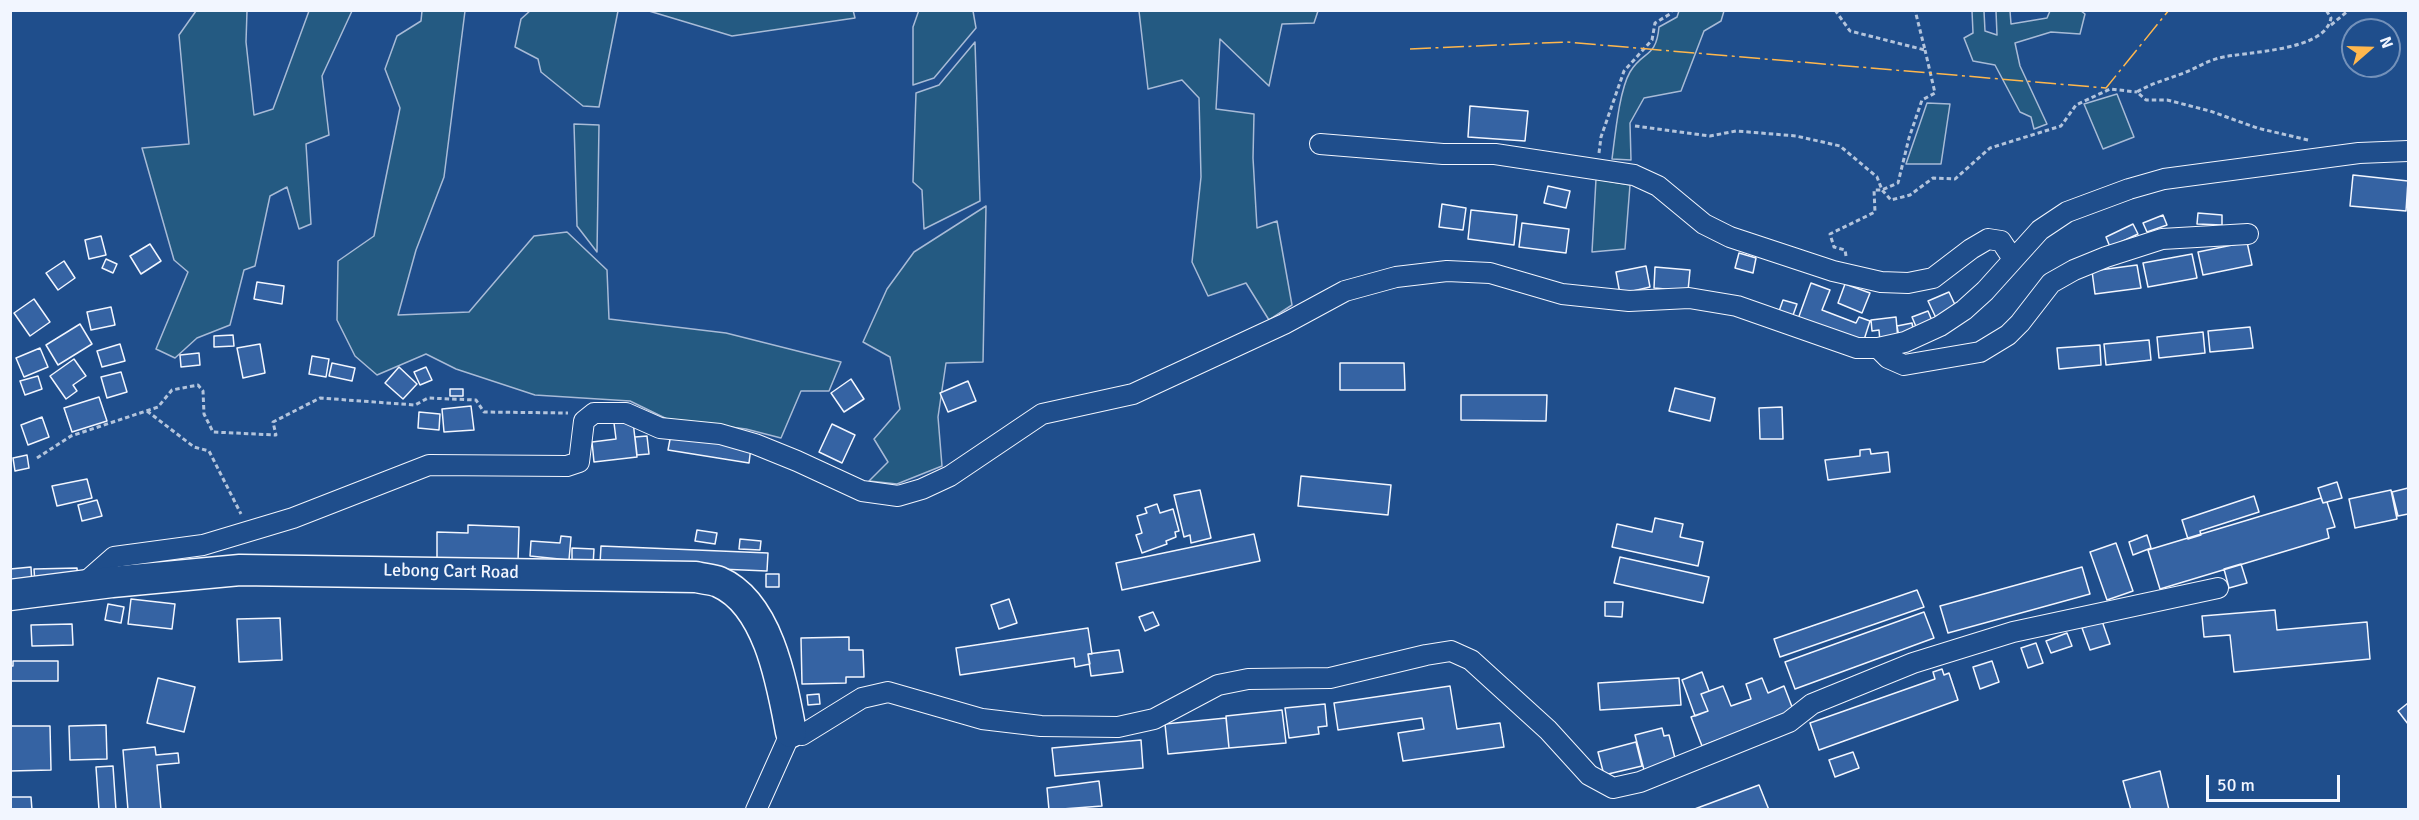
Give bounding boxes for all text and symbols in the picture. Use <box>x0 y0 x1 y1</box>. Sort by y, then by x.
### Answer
north arrow <box>2341 18 2401 78</box>
text: N <box>2375 34 2397 51</box>
street label: Lebong Cart Road <box>383 560 519 584</box>
scale bar <box>2209 763 2342 801</box>
text: 50 m <box>2217 774 2255 796</box>

